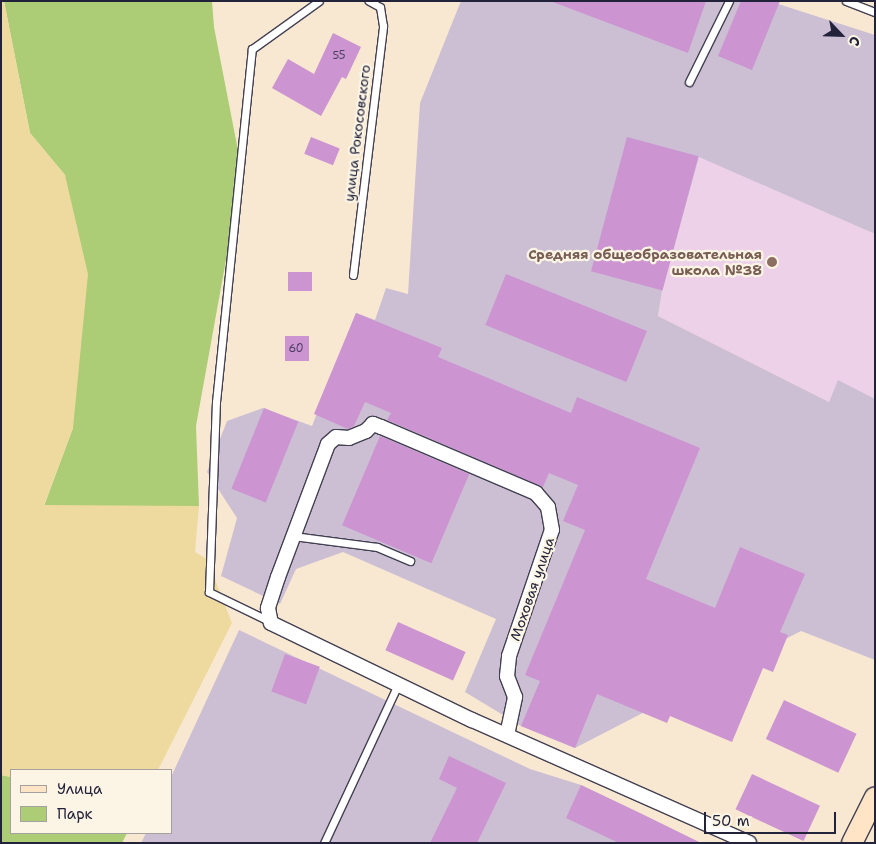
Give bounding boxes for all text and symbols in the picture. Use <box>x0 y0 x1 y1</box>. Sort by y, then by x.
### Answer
north arrow <box>816 10 866 60</box>
text: С <box>845 34 865 49</box>
house number: 55 <box>332 49 346 63</box>
street label: улица Рокосовского <box>340 64 374 202</box>
place label: Средняя общеобразовательная школа №38 <box>528 246 762 278</box>
marker: Средняя общеобразовательная школа №38 <box>766 256 778 268</box>
house number: 60 <box>288 342 304 356</box>
street label: Моховая улица <box>506 535 558 643</box>
legend <box>10 769 172 834</box>
text: Улица <box>57 779 102 799</box>
scale bar <box>706 802 838 834</box>
text: Парк <box>57 804 93 824</box>
text: 50 m <box>712 811 750 831</box>

